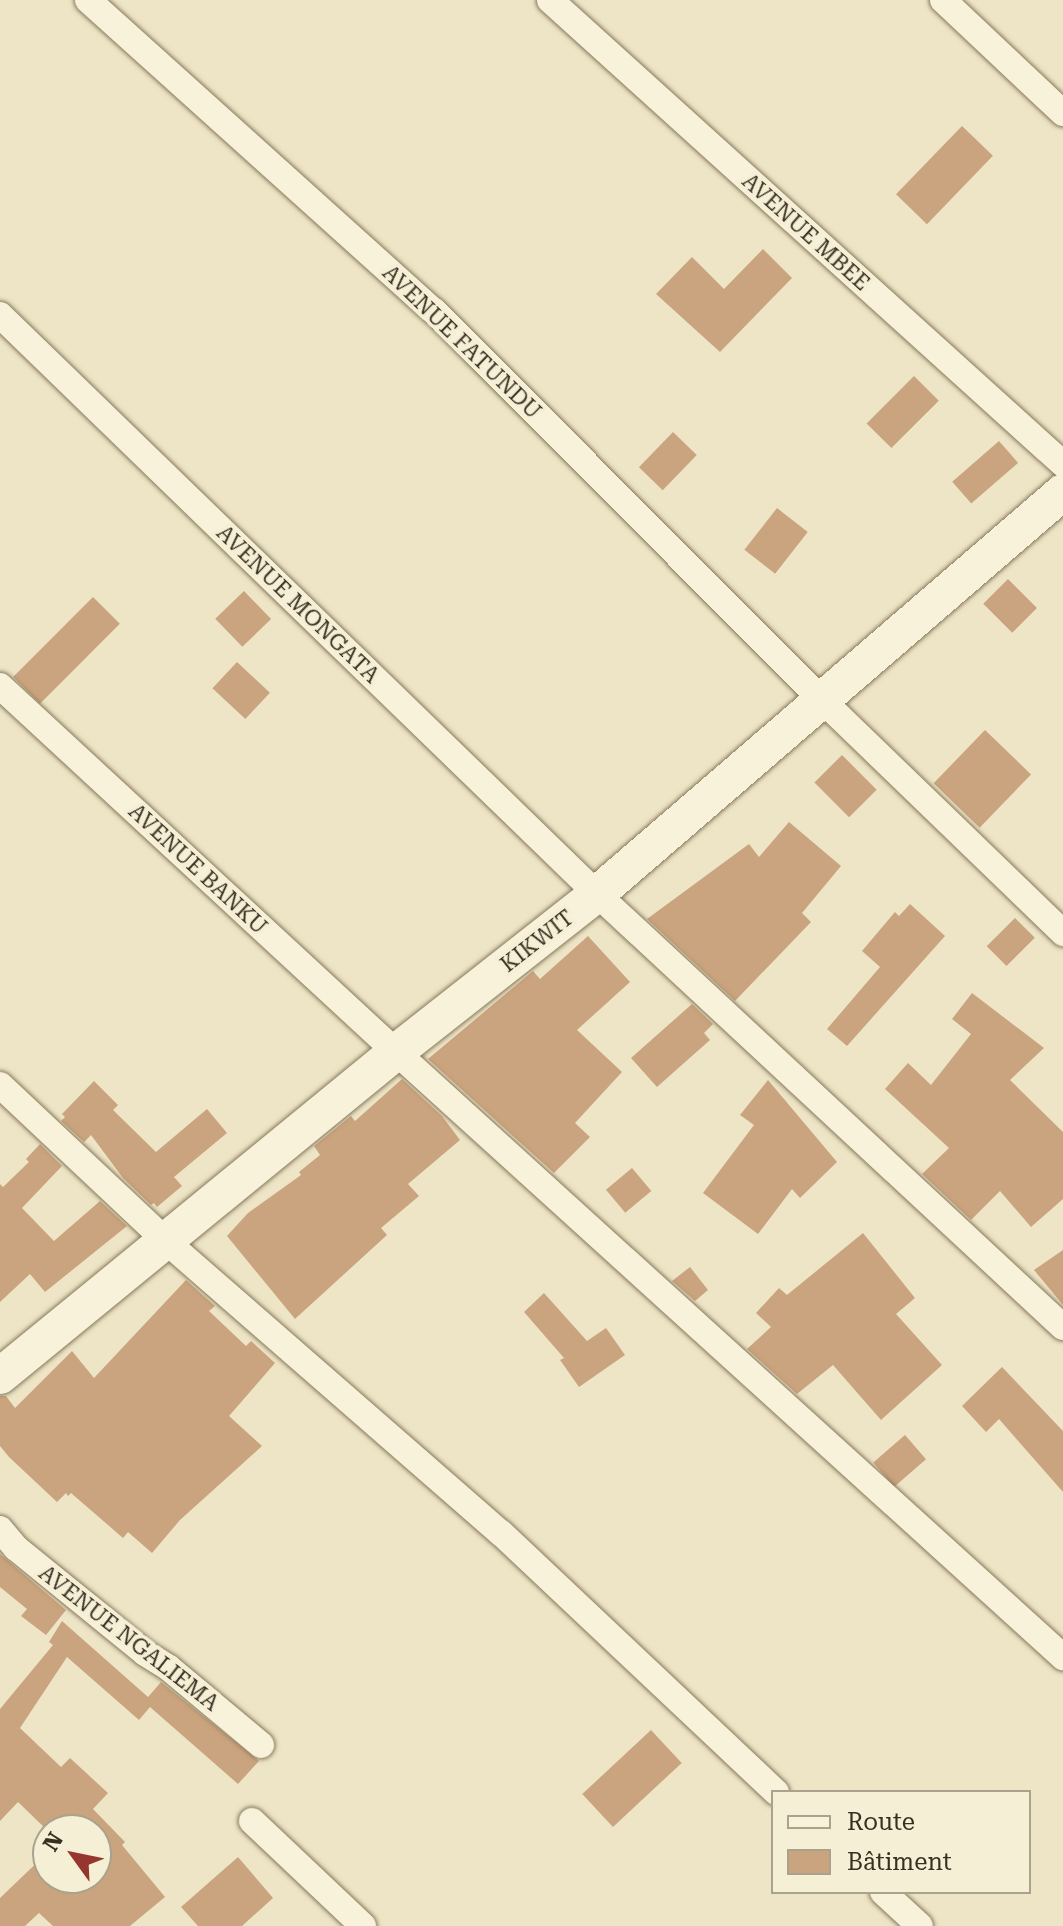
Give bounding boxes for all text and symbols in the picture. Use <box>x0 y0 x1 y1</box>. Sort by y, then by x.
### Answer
street label: AVENUE MBEE <box>737 168 875 296</box>
street label: AVENUE FATUNDU <box>377 259 547 425</box>
street label: AVENUE MONGATA <box>211 520 385 688</box>
street label: AVENUE BANKU <box>123 798 273 940</box>
street label: KIKWIT <box>495 904 579 978</box>
street label: AVENUE NGALIEMA <box>34 1560 224 1716</box>
legend <box>771 1790 1031 1894</box>
text: Route <box>847 1808 915 1836</box>
north arrow <box>32 1814 112 1894</box>
text: N <box>38 1828 68 1856</box>
text: Bâtiment <box>847 1848 952 1876</box>

